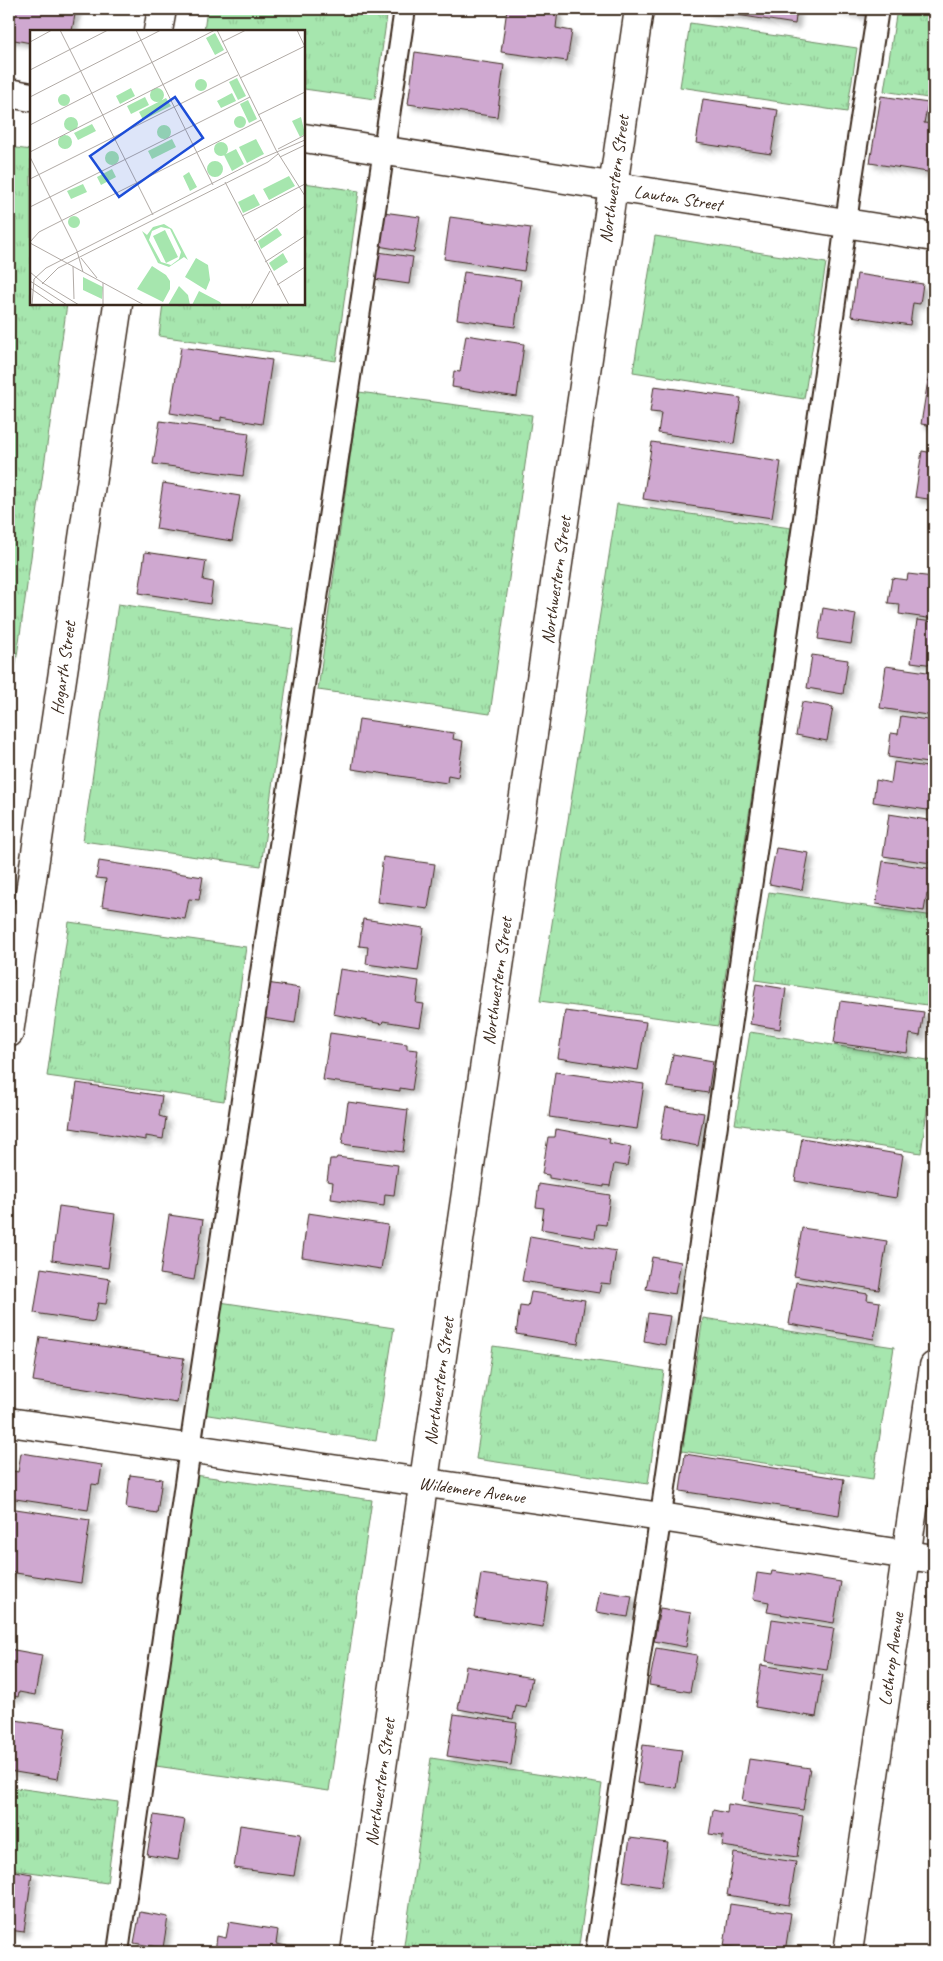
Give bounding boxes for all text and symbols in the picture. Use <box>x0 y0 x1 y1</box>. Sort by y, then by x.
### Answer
inset map <box>30 30 305 305</box>
street label: Northwestern Street <box>594 112 634 244</box>
street label: Lawton Street <box>633 180 726 216</box>
street label: Northwestern Street <box>536 513 576 645</box>
street label: Hogarth Street <box>46 618 81 716</box>
street label: Northwestern Street <box>477 914 517 1046</box>
street label: Northwestern Street <box>419 1314 459 1446</box>
street label: Wildemere Avenue <box>418 1472 528 1508</box>
street label: Lothrop Avenue <box>874 1610 909 1707</box>
street label: Northwestern Street <box>360 1715 400 1847</box>

